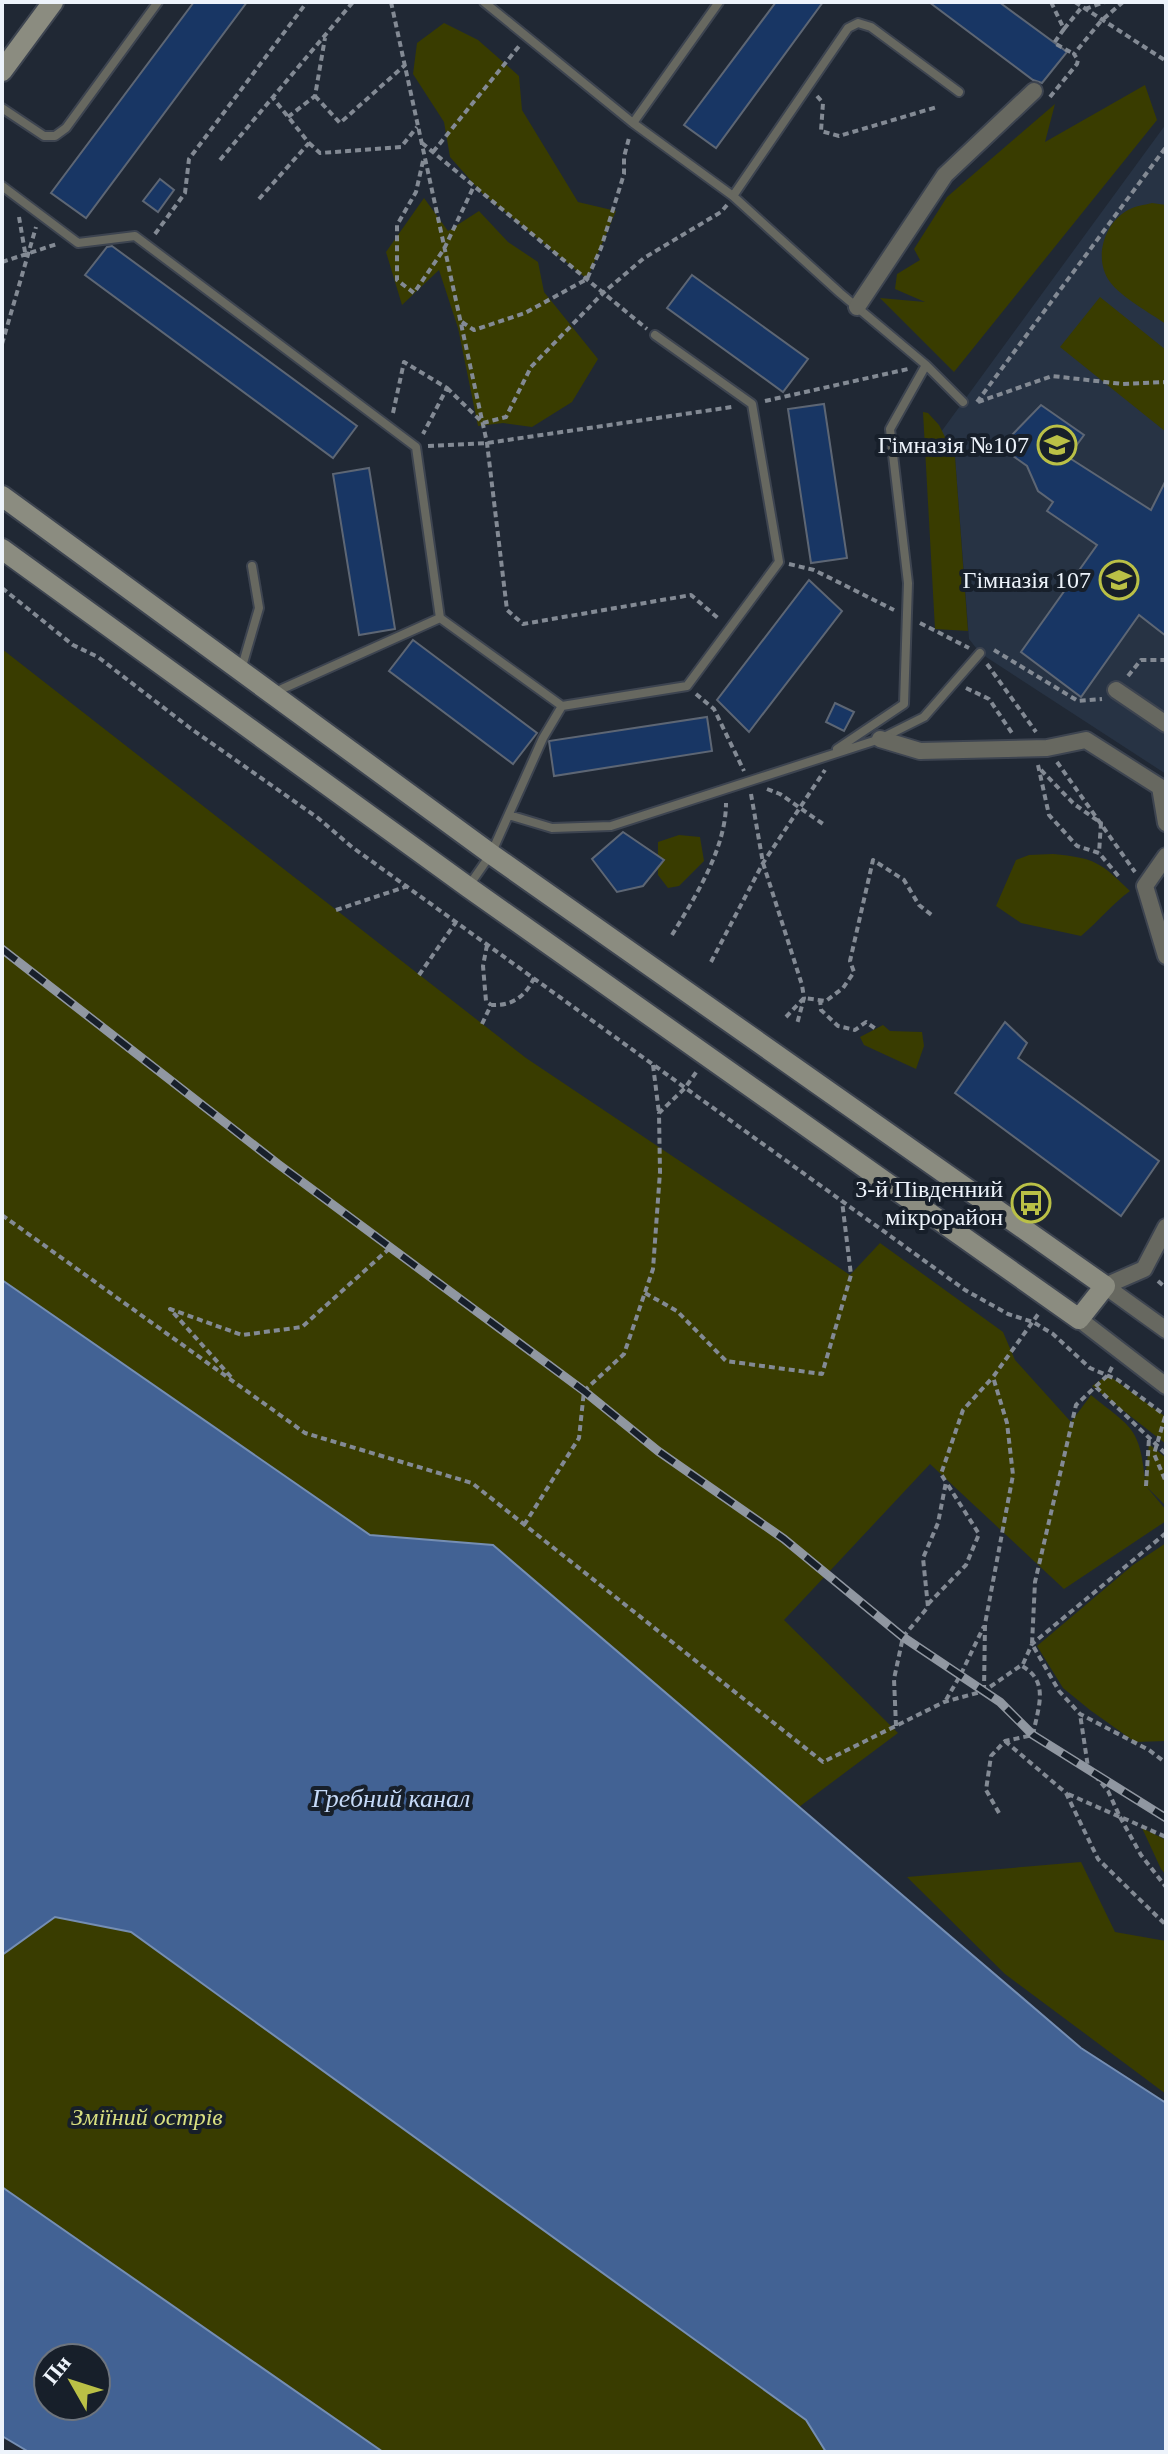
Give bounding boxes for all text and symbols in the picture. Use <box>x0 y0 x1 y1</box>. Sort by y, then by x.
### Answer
school or university icon: Гімназія №107 <box>1036 424 1078 466</box>
place label: Гімназія №107 <box>878 432 1029 458</box>
school or university icon: Гімназія 107 <box>1098 559 1140 601</box>
place label: Гімназія 107 <box>963 567 1091 593</box>
place label: 3-й Південний мікрорайон <box>855 1176 1003 1230</box>
bus stop icon: 3-й Південний мікрорайон <box>1010 1182 1052 1224</box>
water label: Гребний канал <box>311 1784 470 1813</box>
park label: Зміїний острів <box>71 2104 223 2130</box>
north arrow <box>32 2342 112 2422</box>
text: Пн <box>38 2350 76 2389</box>

